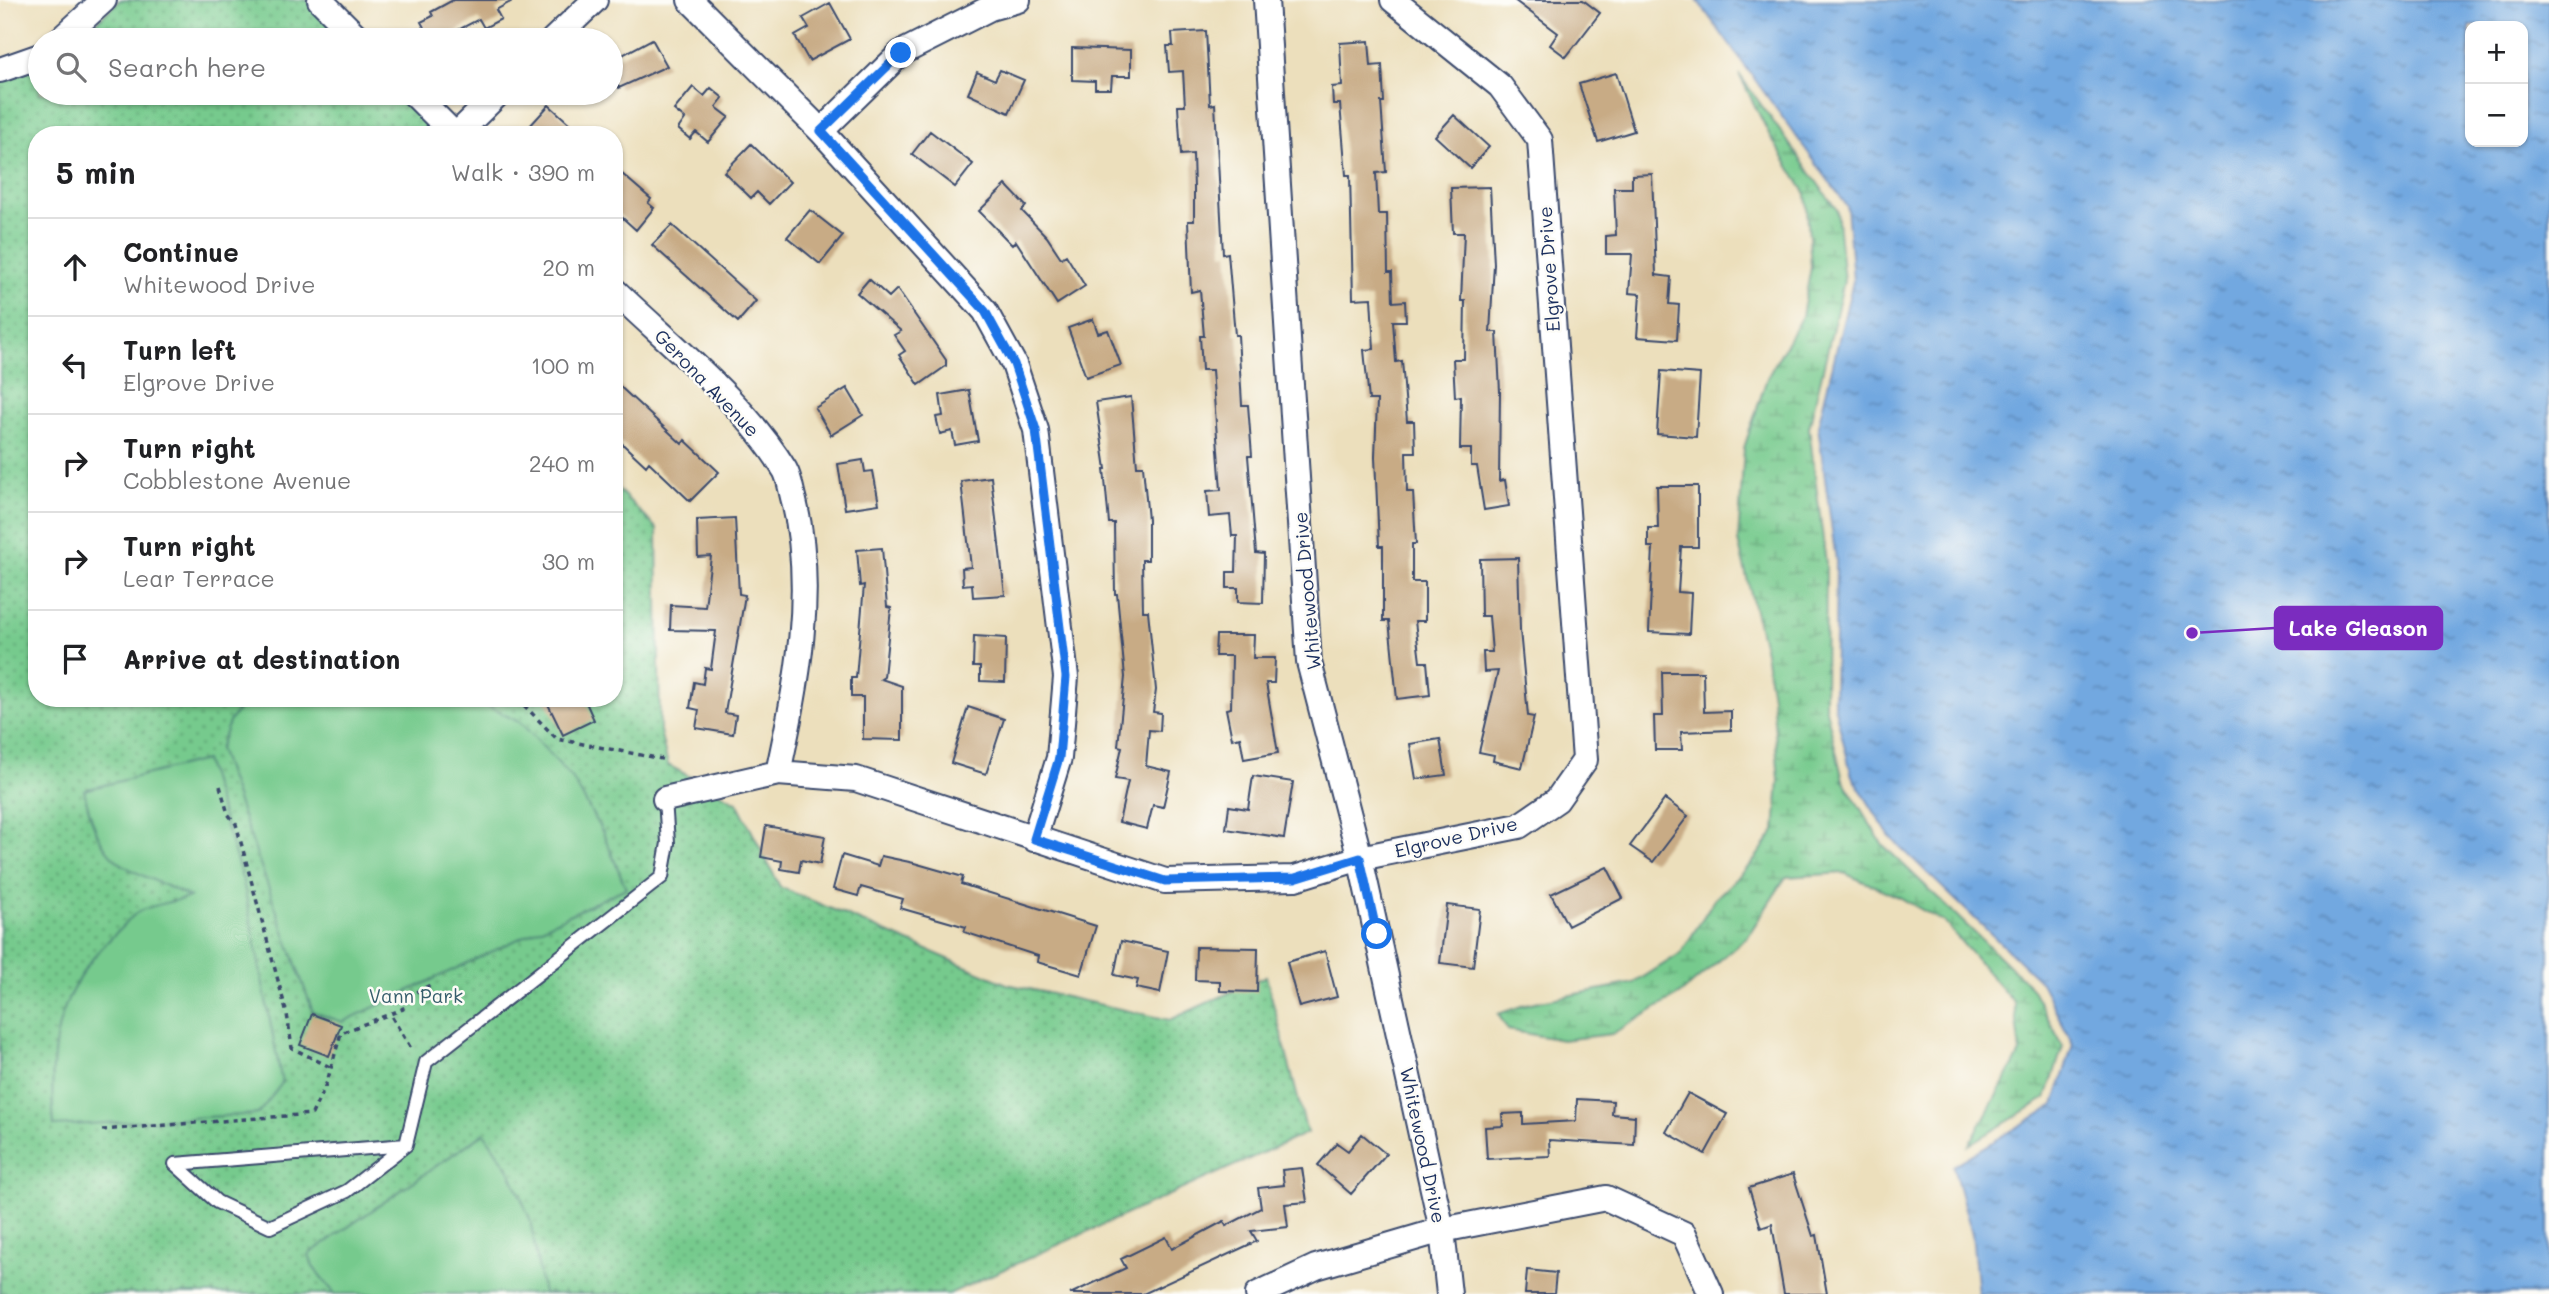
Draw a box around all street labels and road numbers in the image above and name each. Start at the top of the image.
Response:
street label: Elgrove Drive [1532,206,1565,333]
street label: Gerona Avenue [649,323,765,442]
street label: Whitewood Drive [1287,511,1326,671]
street label: Elgrove Drive [1392,810,1520,863]
street label: Whitewood Drive [1395,1065,1452,1225]

